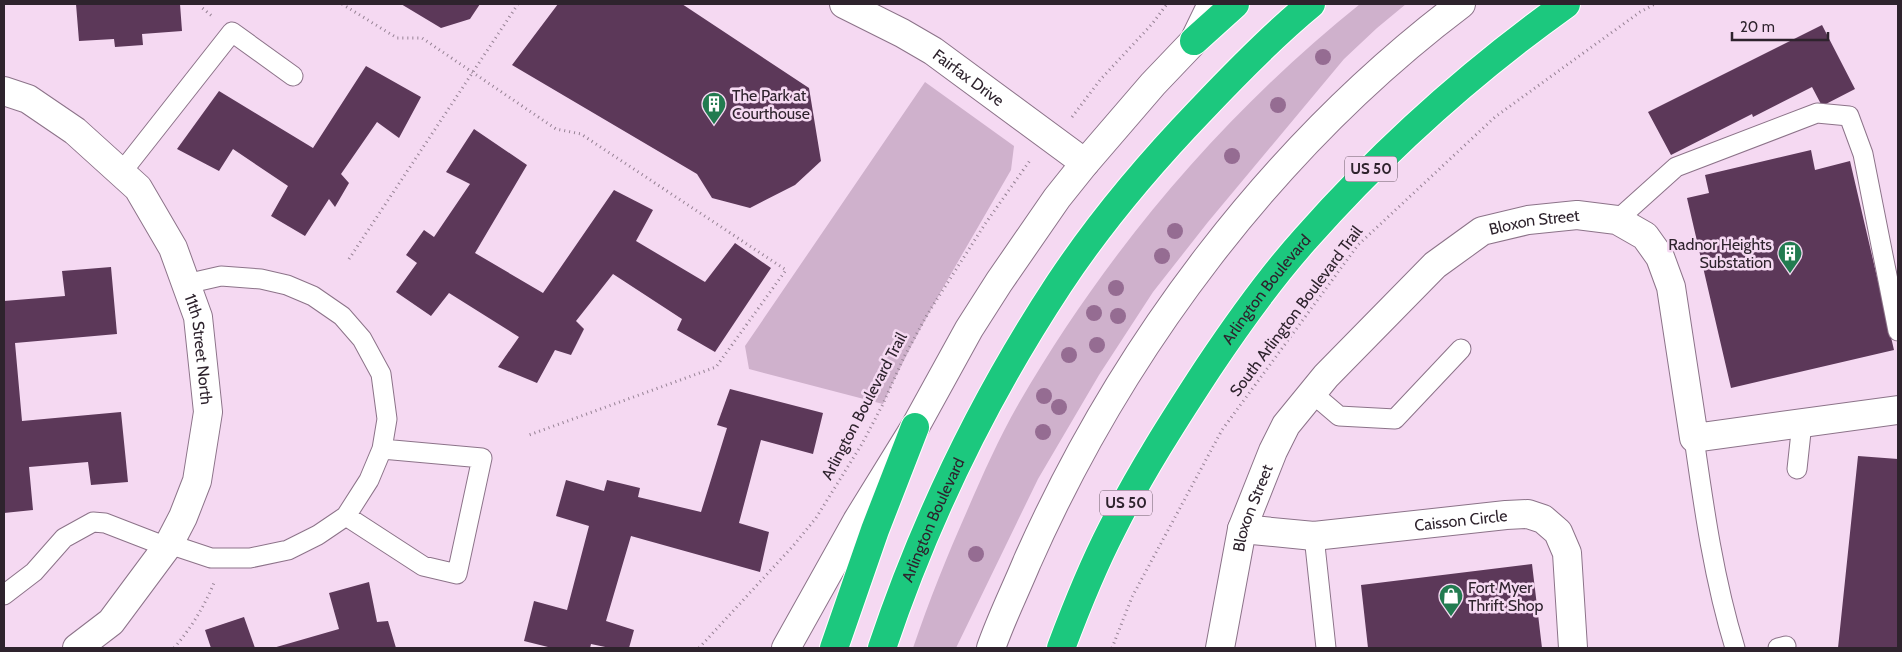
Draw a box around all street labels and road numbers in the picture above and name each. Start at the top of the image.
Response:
street label: Fairfax Drive [929,45,1008,110]
road number: US 50 [1345,156,1397,182]
street label: Bloxon Street [1487,205,1581,239]
street label: South Arlington Boulevard Trail [1226,222,1366,400]
street label: Arlington Boulevard [1218,230,1314,348]
street label: 11th Street North [181,291,217,406]
street label: Arlington Boulevard Trail [817,329,911,483]
street label: Arlington Boulevard [897,454,968,584]
street label: Bloxon Street [1229,461,1276,553]
road number: US 50 [1100,490,1152,516]
street label: Caisson Circle [1413,505,1508,534]

